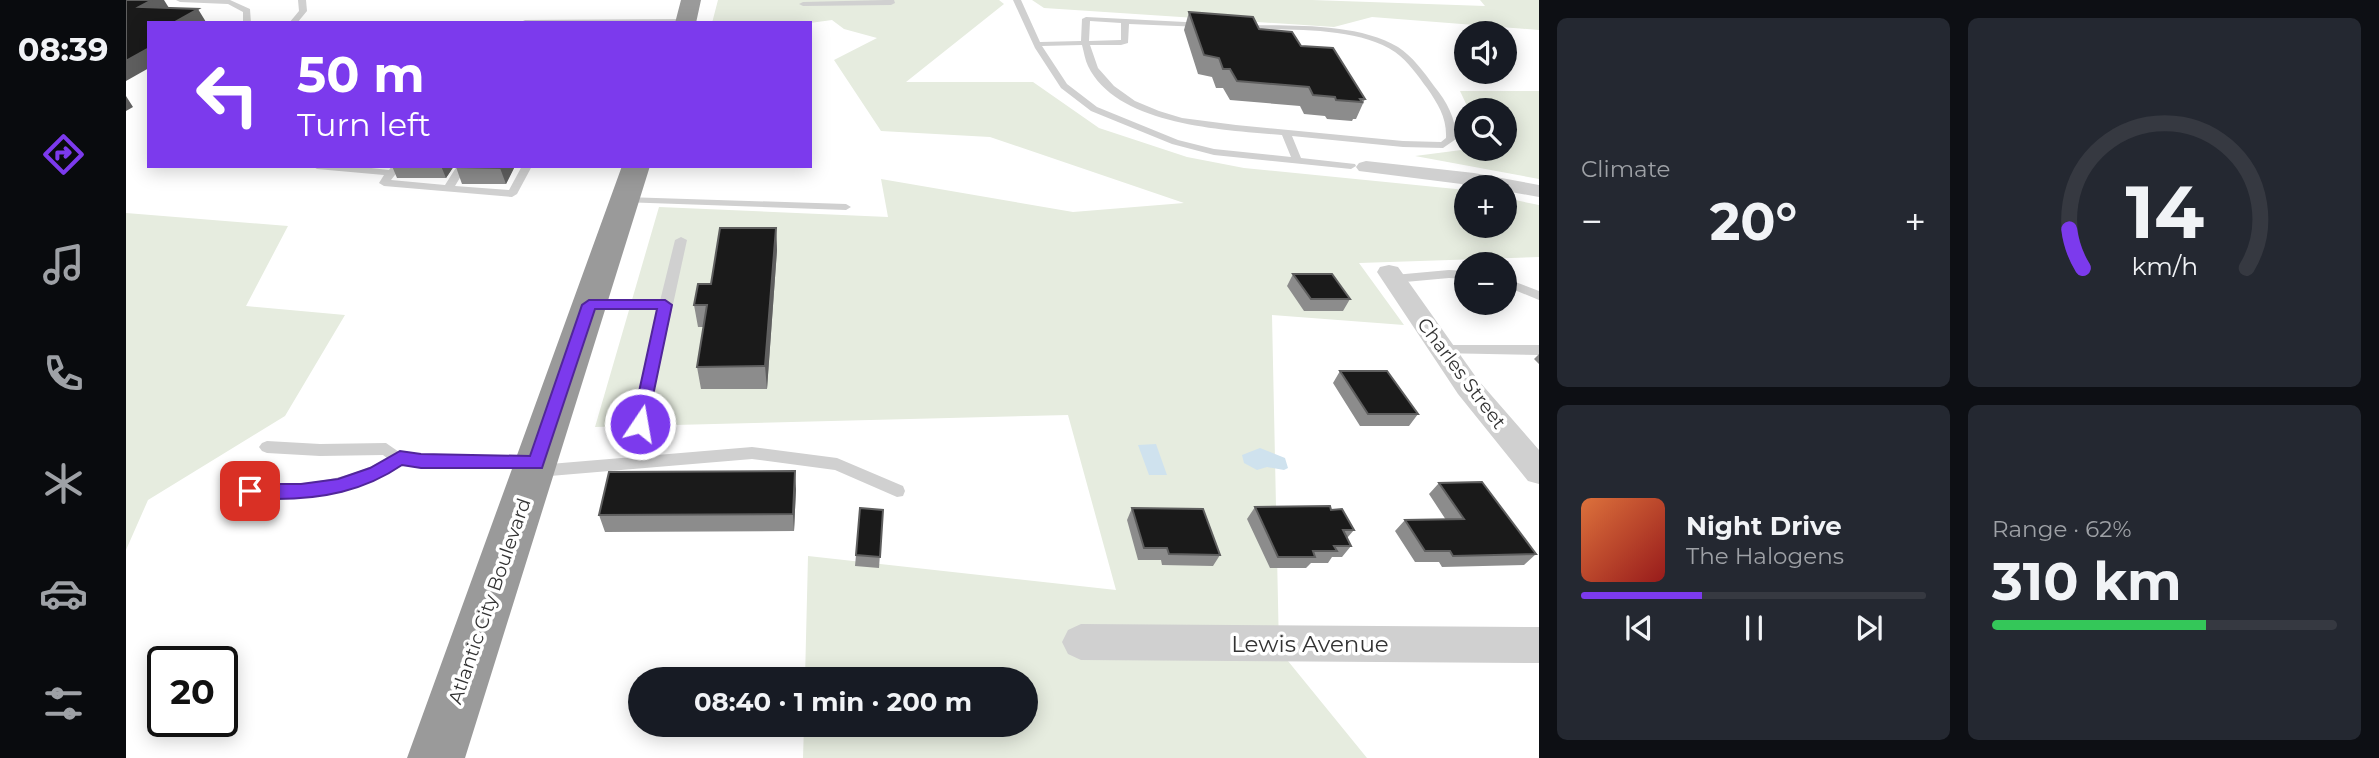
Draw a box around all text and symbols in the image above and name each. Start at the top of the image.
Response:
map controls [1454,21,1517,315]
button: sound [1454,21,1517,84]
text: 08:39 [18,30,108,69]
text: 50 m [297,45,425,104]
icon: left [182,49,273,140]
button: search [1454,98,1517,161]
text: Turn left [297,105,431,144]
icon: directions [39,130,88,179]
text: Climate [1581,155,1670,183]
text: 14 [2125,169,2204,257]
button: + [1454,175,1517,238]
text: 20° [1710,190,1797,253]
text: − [1581,198,1603,245]
text: + [1904,198,1926,245]
icon: music [39,240,88,289]
text: km/h [2131,251,2198,281]
button: − [1454,252,1517,315]
street label: Charles Street [1412,313,1511,434]
icon: phone [39,349,88,398]
position arrow [603,387,677,461]
icon: climate [39,459,88,508]
pin [220,461,280,521]
icon: arrive [231,472,269,510]
street label: Atlantic City Boulevard [443,495,536,707]
text: Night Drive [1686,510,1842,542]
text: Range · 62% [1992,515,2132,543]
text: The Halogens [1686,542,1844,570]
text: 310 km [1992,550,2182,613]
icon: car [39,569,88,618]
icon: previous [1620,609,1658,647]
icon: pause [1735,609,1773,647]
icon: next [1850,609,1888,647]
street label: Lewis Avenue [1231,630,1389,658]
speed limit sign: 20 [147,646,238,737]
icon: filters [39,679,88,728]
text: 08:40 · 1 min · 200 m [694,686,972,718]

